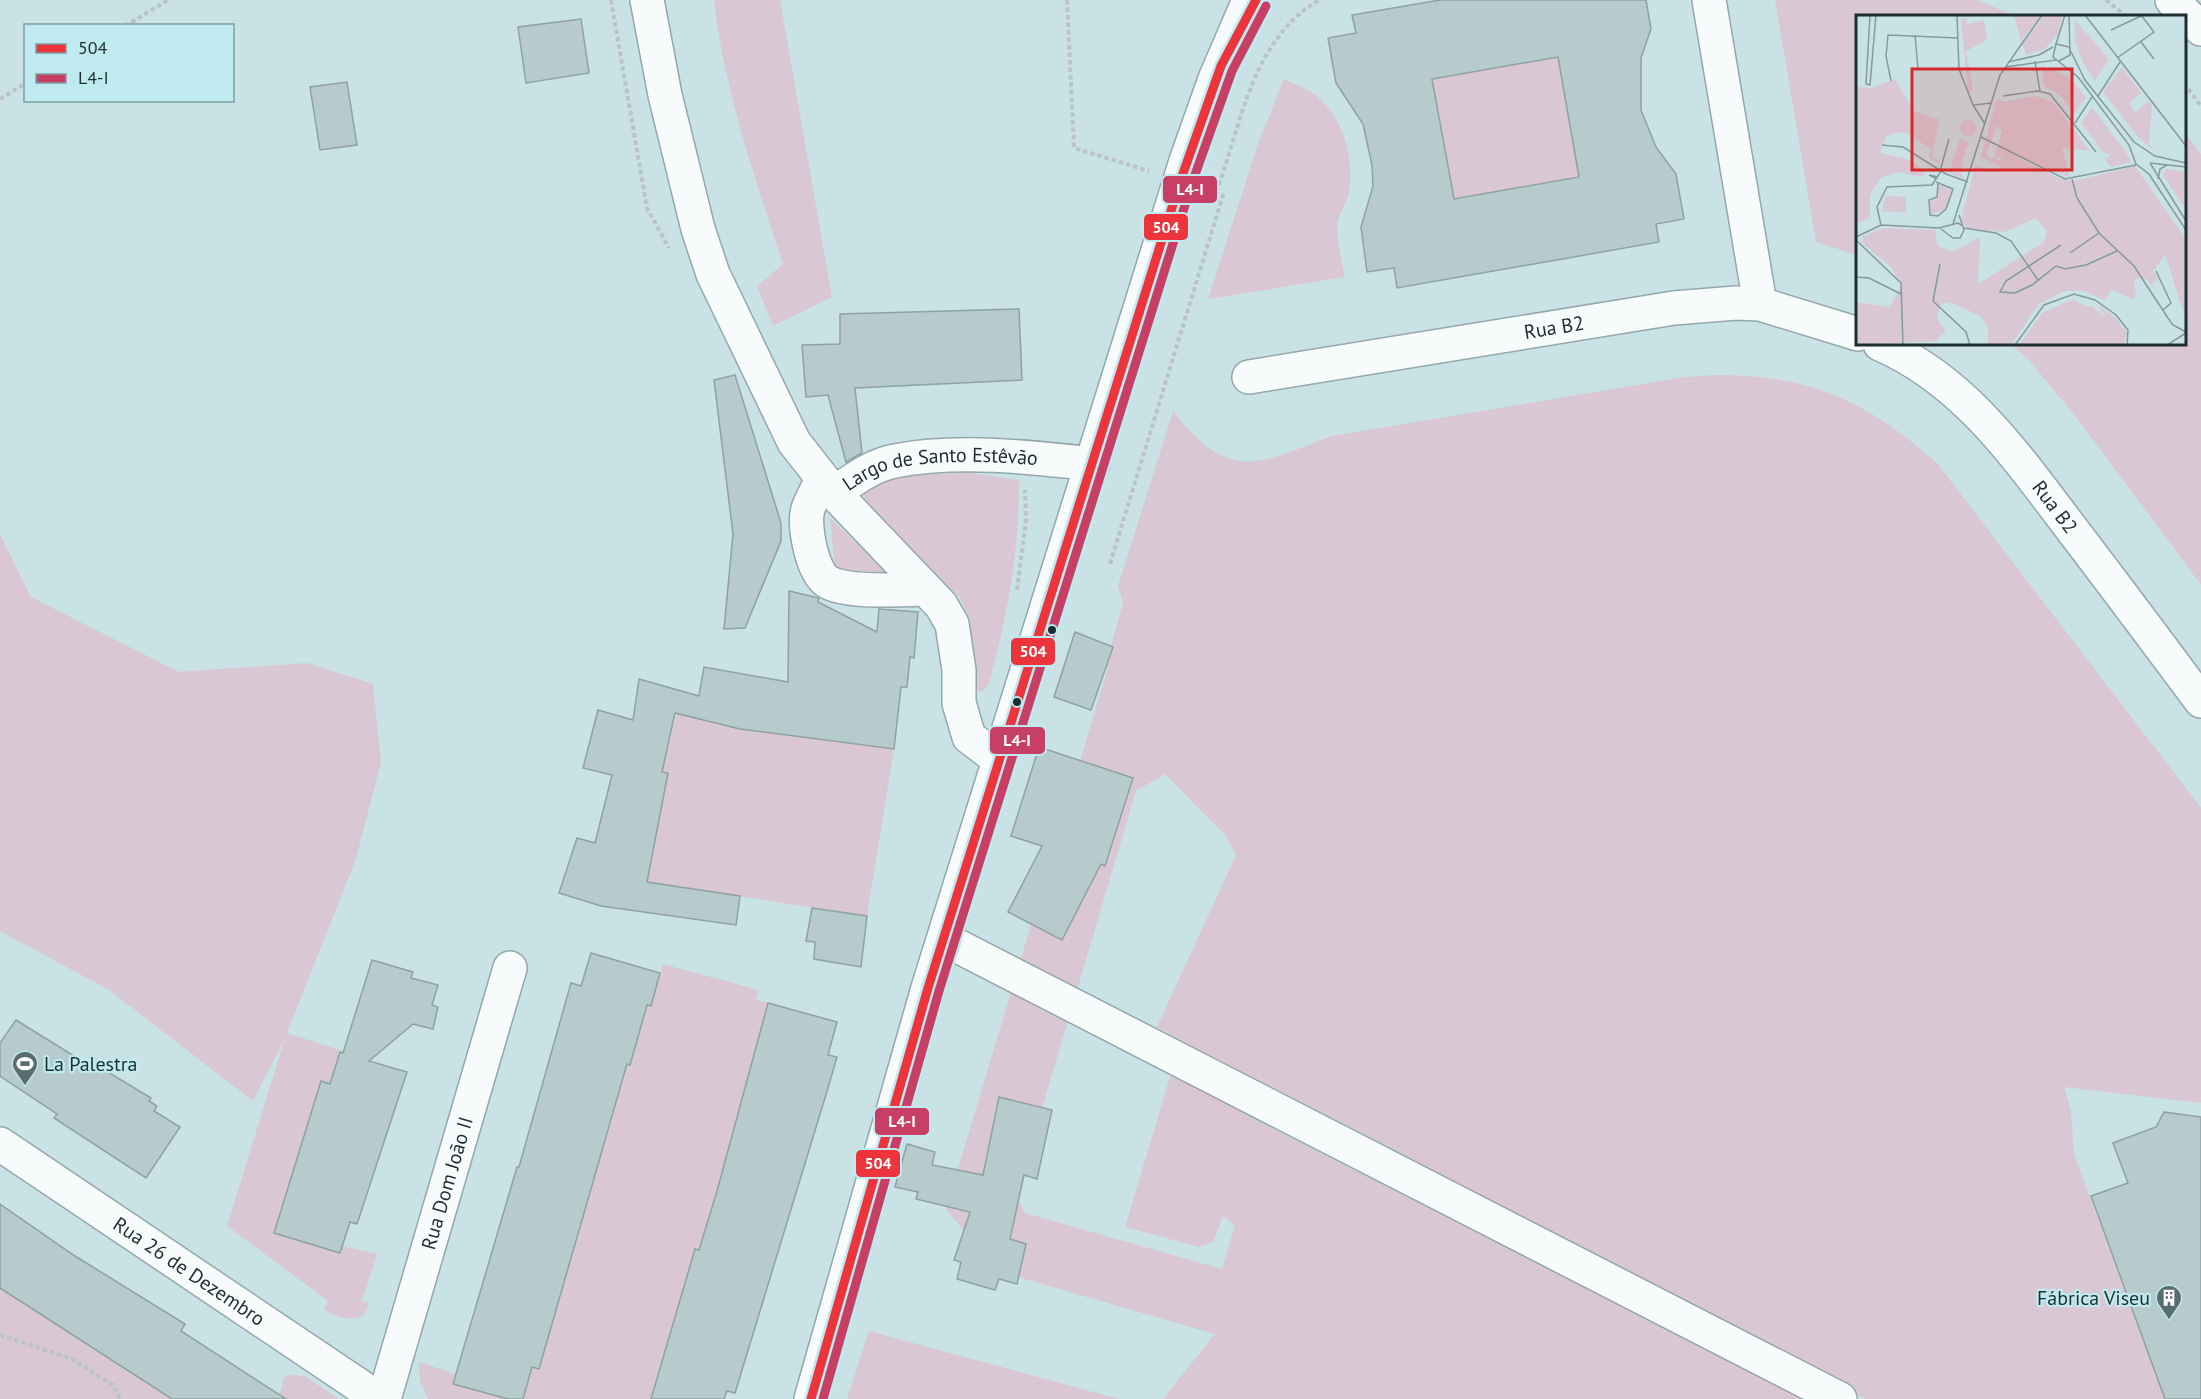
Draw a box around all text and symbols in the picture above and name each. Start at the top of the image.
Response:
inset map [1856,15,2186,345]
legend [24,24,234,102]
text: 504 [78,36,108,59]
text: L4-I [78,66,109,89]
line badge: L4-I [1162,175,1218,204]
text: L4-I [1176,179,1204,199]
line badge: 504 [1143,213,1189,241]
text: 504 [1152,217,1180,237]
street label: Rua B2 [1522,310,1586,345]
street label: Largo de Santo Estêvão [837,442,1039,496]
street label: Rua B2 [2026,475,2084,539]
unlabelled marker [1046,624,1058,636]
line badge: 504 [1010,637,1056,666]
text: 504 [1019,641,1047,661]
unlabelled marker [1011,696,1023,708]
line badge: L4-I [989,726,1046,755]
text: L4-I [1003,730,1031,750]
sports icon: La Palestra [10,1049,40,1087]
place label: La Palestra [44,1051,138,1077]
line badge: L4-I [874,1107,930,1136]
text: L4-I [888,1111,916,1131]
street label: Rua Dom João II [415,1113,479,1253]
line badge: 504 [855,1149,901,1178]
text: 504 [864,1153,892,1173]
street label: Rua 26 de Dezembro [108,1211,270,1332]
building icon: Fábrica Viseu [2154,1283,2184,1321]
place label: Fábrica Viseu [2037,1285,2150,1311]

